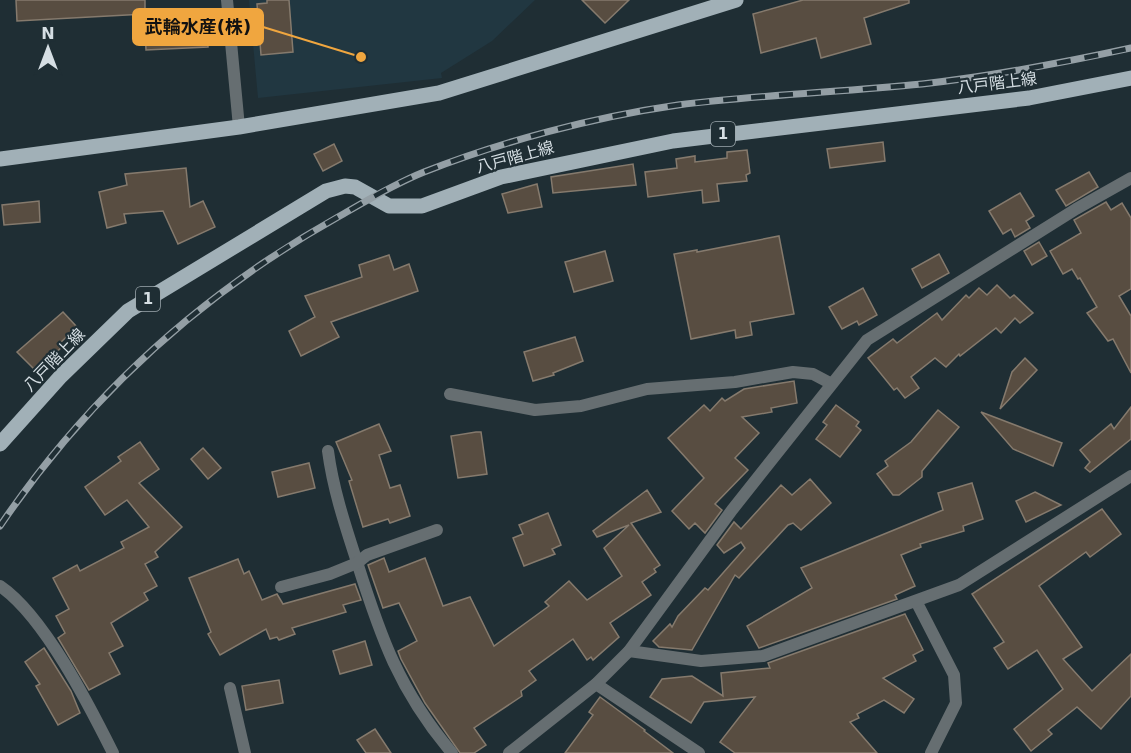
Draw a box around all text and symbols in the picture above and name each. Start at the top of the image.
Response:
callout: 武輪水産(株) [133,9,263,45]
text: 武輪水産(株) [145,16,251,37]
north arrow [18,18,78,78]
text: N [41,24,55,43]
street label: 八戸階上線 [956,69,1038,97]
road number: 1 [711,122,735,146]
street label: 八戸階上線 [474,137,556,177]
road number: 1 [136,287,160,311]
street label: 八戸階上線 [19,325,89,395]

